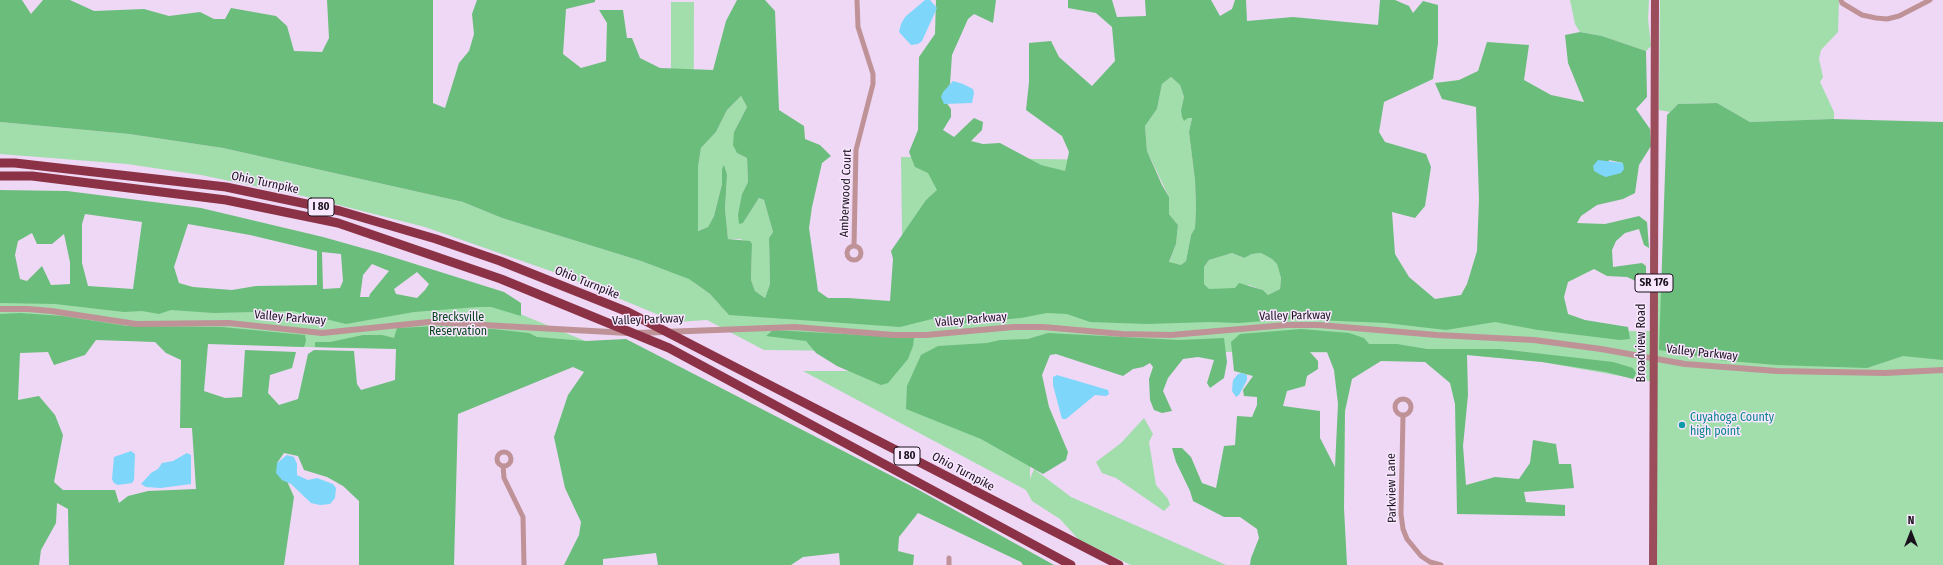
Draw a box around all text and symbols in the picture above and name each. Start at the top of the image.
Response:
street label: Amberwood Court [837,149,855,237]
street label: Ohio Turnpike [230,169,300,197]
road number: I 80 [308,198,334,216]
street label: Ohio Turnpike [552,263,622,303]
road number: SR 176 [1635,274,1673,292]
street label: Broadview Road [1635,304,1649,382]
street label: Valley Parkway [254,308,326,328]
street label: Valley Parkway [1259,308,1331,324]
street label: Valley Parkway [935,310,1007,330]
park label: Brecksville Reservation [429,311,487,339]
street label: Valley Parkway [612,312,684,328]
street label: Valley Parkway [1666,342,1738,364]
place label: Cuyahoga County high point [1690,411,1774,439]
marker: Cuyahoga County high point [1677,420,1687,430]
road number: I 80 [894,447,920,465]
street label: Ohio Turnpike [929,450,997,494]
street label: Parkview Lane [1384,453,1400,523]
north arrow [1891,513,1931,553]
text: N [1908,514,1914,527]

